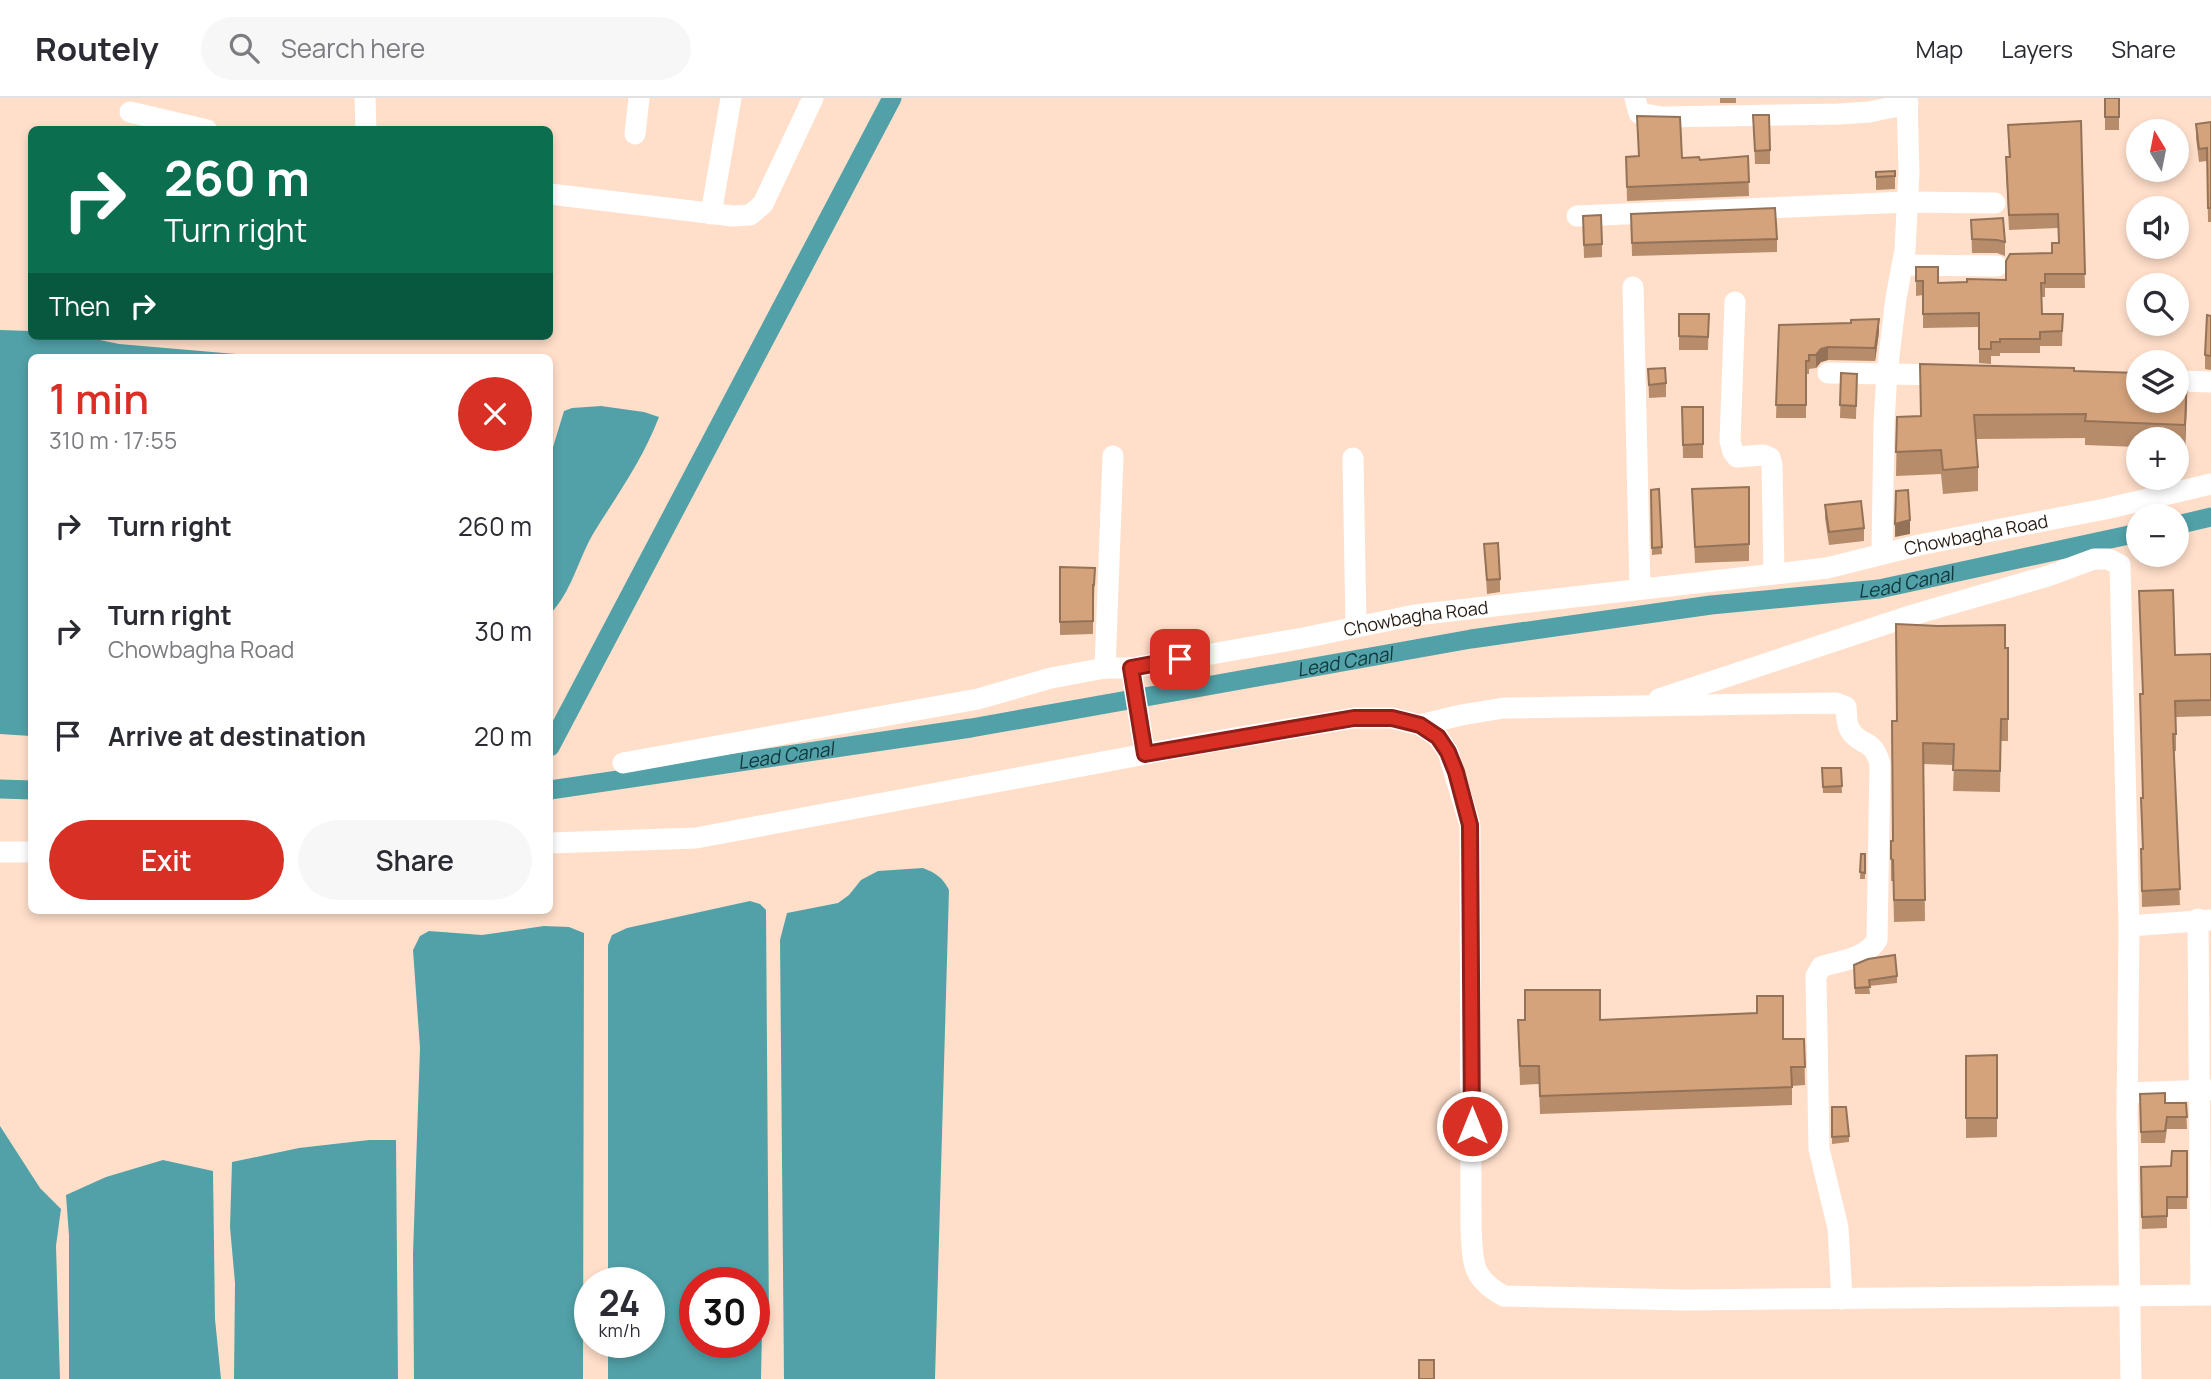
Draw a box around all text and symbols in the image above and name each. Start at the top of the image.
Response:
search box [201,17,691,80]
text: Routely [35,26,159,71]
icon: search [225,29,263,67]
text: Search here [281,30,425,66]
text: Map [1916,32,1963,65]
text: Layers [2001,32,2073,65]
text: Share [2111,32,2176,65]
north arrow [2126,119,2189,182]
map controls [2126,119,2189,567]
text: 260 m [164,144,310,211]
icon: right [49,154,140,245]
button: sound [2126,196,2189,259]
text: Turn right [164,208,307,252]
button: search [2126,273,2189,336]
icon: right [124,287,162,325]
text: Then [49,288,110,324]
button: layers [2126,350,2189,413]
text: 1 min [49,369,149,427]
button: close [458,377,532,451]
text: 310 m · 17:55 [49,424,177,456]
button: + [2126,427,2189,490]
button: − [2126,504,2189,567]
icon: right [49,507,87,545]
text: Turn right [108,508,232,544]
text: 260 m [458,508,532,544]
street label: Chowbagha Road [1901,508,2050,560]
water label: Lead Canal [1857,560,1958,604]
street label: Chowbagha Road [1342,595,1489,641]
text: Turn right [108,597,232,633]
icon: right [49,612,87,650]
text: 30 m [475,613,532,649]
pin [1150,629,1210,689]
text: Chowbagha Road [108,633,294,665]
icon: arrive [1161,640,1199,678]
water label: Lead Canal [1295,640,1397,683]
icon: arrive [49,717,87,755]
text: Arrive at destination [108,718,366,754]
text: 20 m [474,718,532,754]
water label: Lead Canal [736,735,838,775]
button: Exit [49,820,284,900]
button: Share [298,820,532,900]
position arrow [1435,1089,1509,1163]
speed limit sign: 30 [679,1267,770,1358]
text: 24 [599,1279,640,1327]
text: km/h [599,1318,640,1342]

